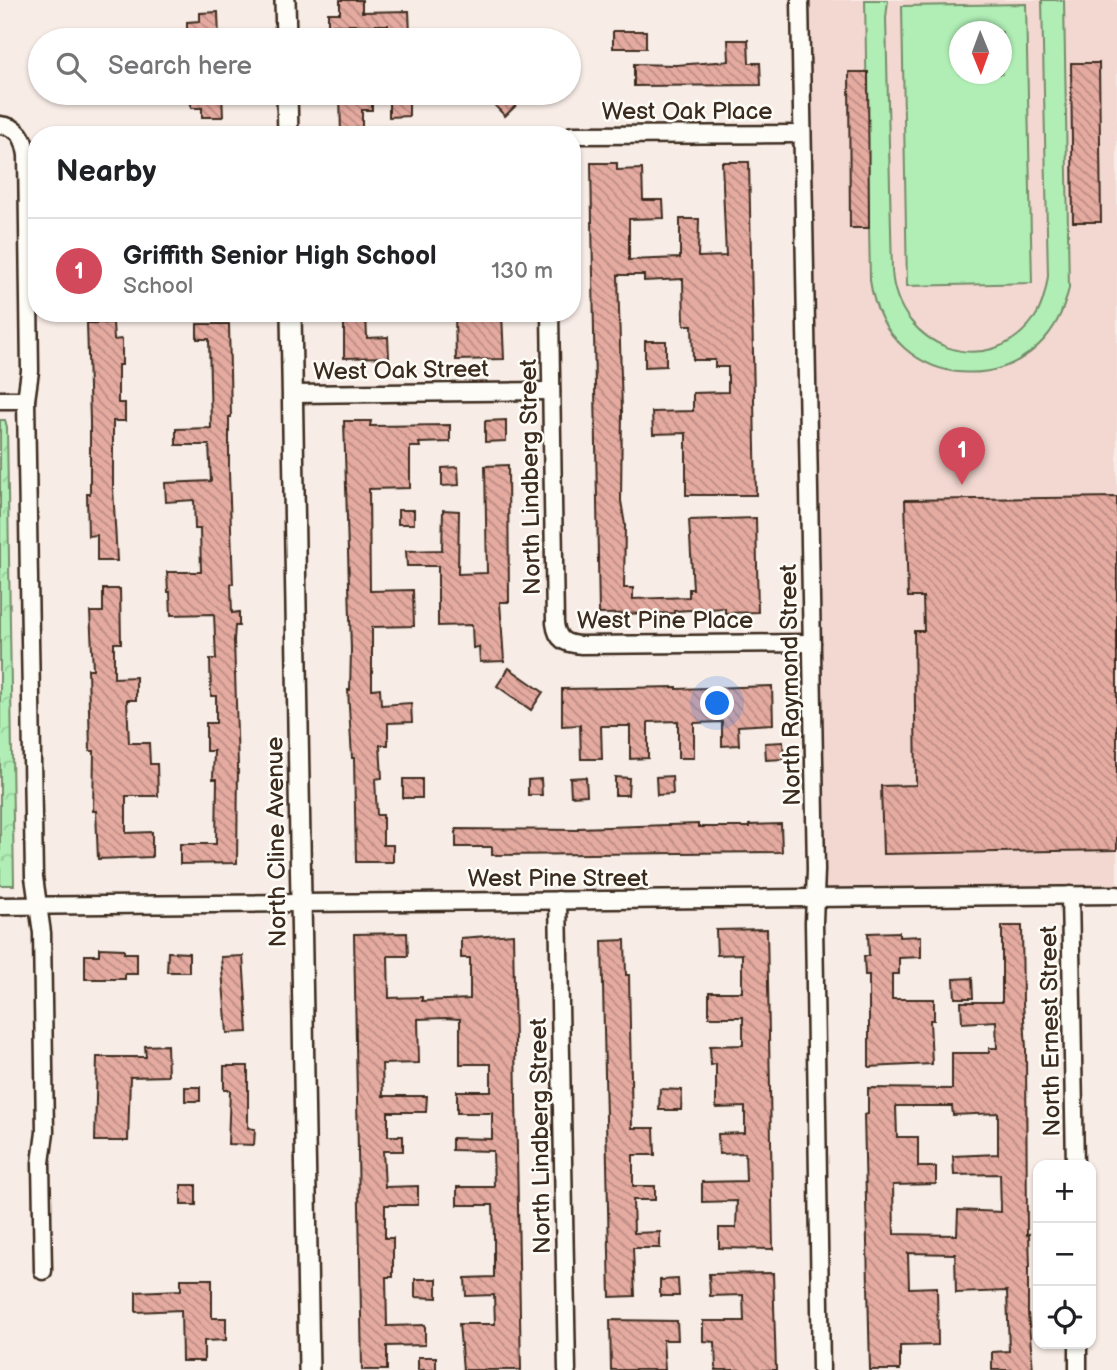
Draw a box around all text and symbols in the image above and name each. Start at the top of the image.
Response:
north arrow [949,21,1012,84]
search box [28,28,581,105]
icon: search [52,48,90,86]
text: Search here [108,51,252,82]
street label: West Oak Place [601,97,773,126]
text: Nearby [56,154,156,190]
text: Griffith Senior High School [123,241,437,272]
text: 1 [74,257,84,285]
text: 130 m [491,257,553,285]
text: School [123,272,193,300]
street label: West Oak Street [313,354,490,387]
street label: North Lindberg Street [514,358,547,595]
pin: 1 [939,427,985,485]
street label: North Raymond Street [774,563,807,806]
street label: West Pine Place [577,606,753,635]
your location [700,686,734,720]
street label: North Cline Avenue [260,736,293,948]
street label: West Pine Street [468,864,649,893]
street label: North Ernest Street [1034,925,1067,1137]
street label: North Lindberg Street [524,1017,557,1254]
map controls [1033,1160,1096,1349]
button: + [1033,1160,1096,1223]
button: − [1033,1223,1096,1286]
button: locate [1033,1286,1096,1349]

